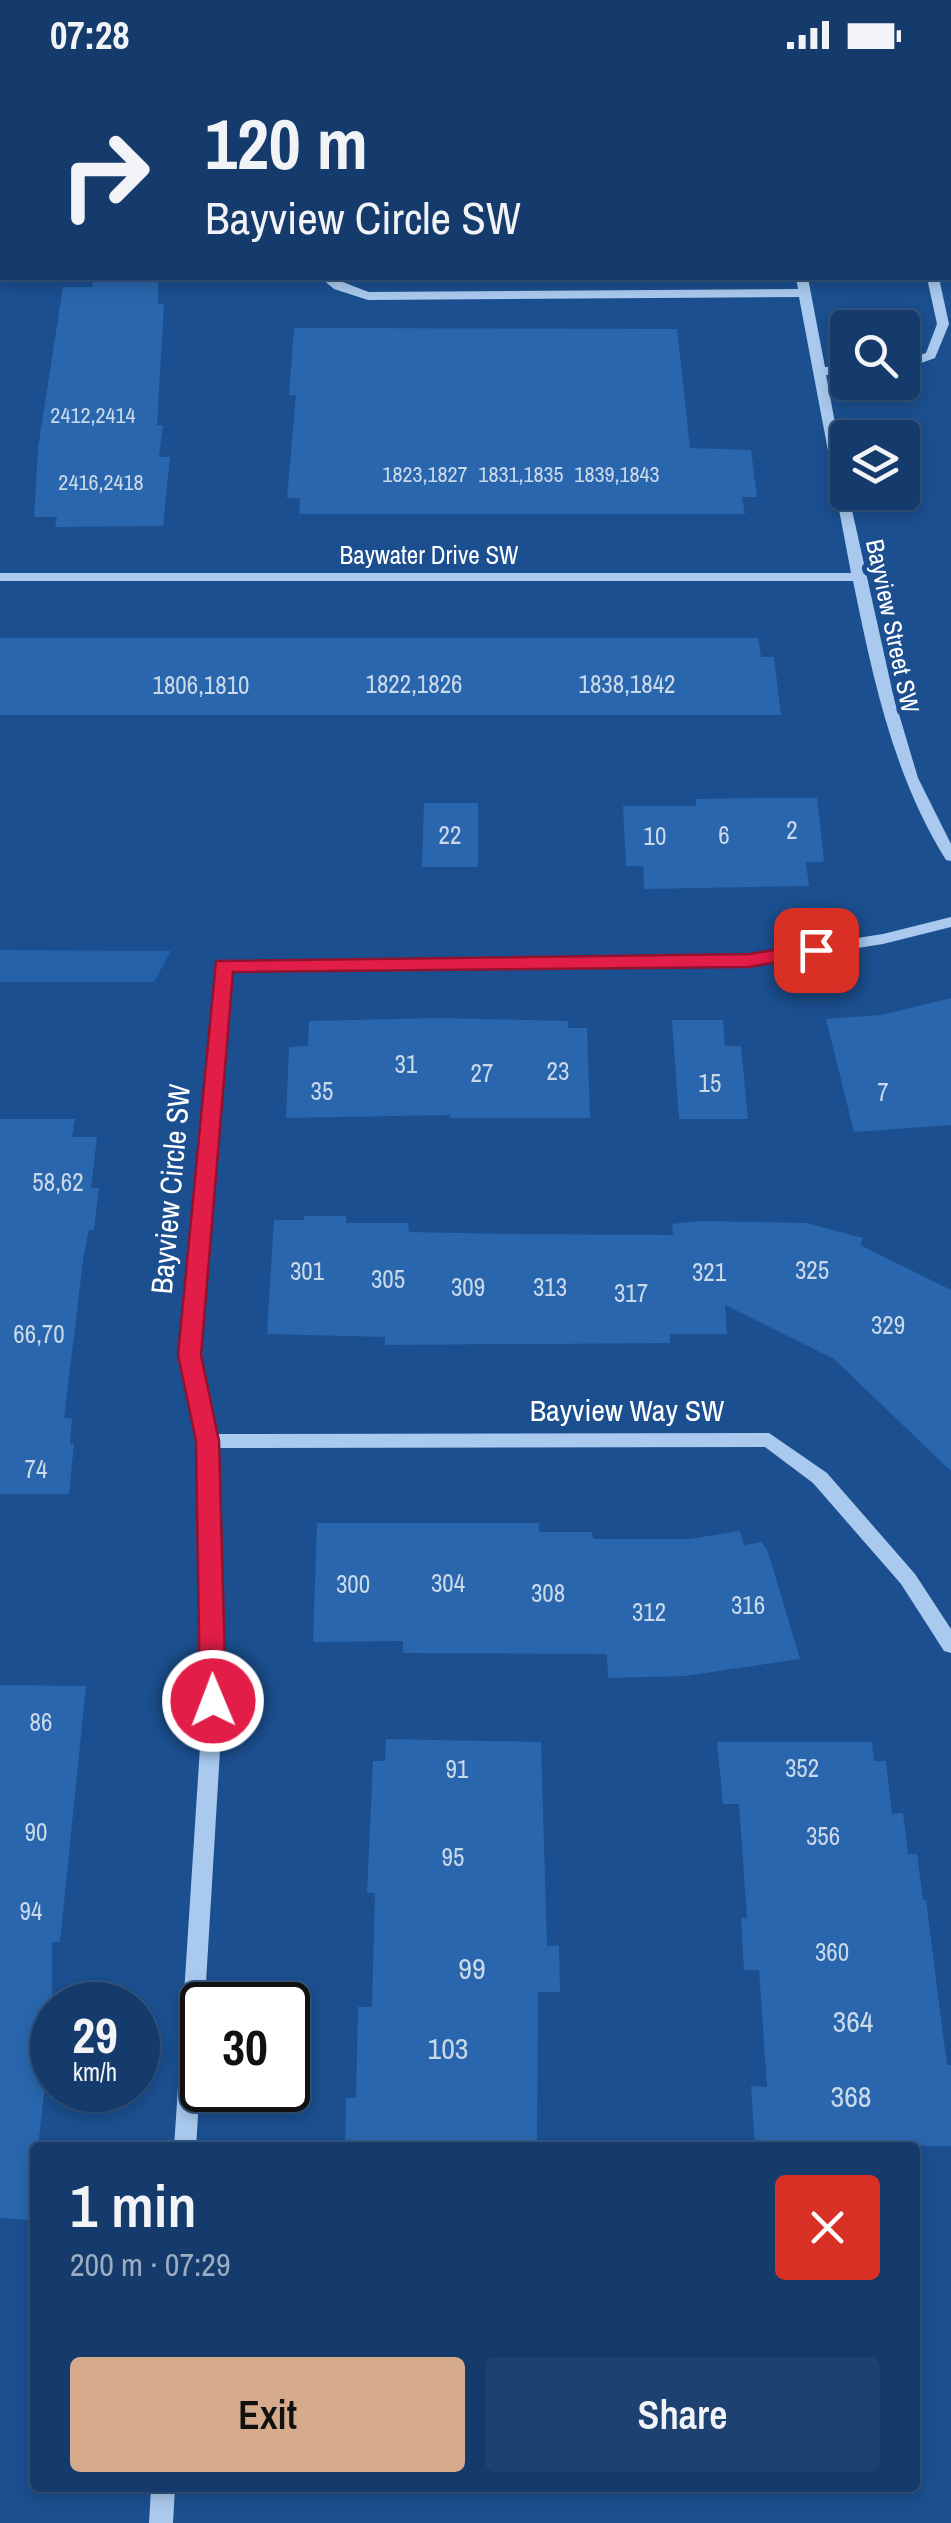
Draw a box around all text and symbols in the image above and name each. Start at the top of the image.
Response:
text: 07:28 [50,10,130,61]
text: 120 m [205,97,368,191]
icon: right [40,110,170,240]
text: Bayview Circle SW [205,187,521,248]
map controls [830,310,920,510]
button: search [830,310,920,400]
house number: 2412,2414 [50,400,136,430]
button: layers [830,420,920,510]
house number: 1823,1827 [382,459,468,489]
house number: 1831,1835 [478,459,564,489]
house number: 1839,1843 [574,459,660,489]
house number: 2416,2418 [58,467,144,497]
street label: Bayview Street SW [858,536,928,717]
street label: Baywater Drive SW [340,538,519,572]
house number: 1822,1826 [366,667,462,701]
house number: 1838,1842 [579,667,675,701]
house number: 1806,1810 [153,668,249,702]
house number: 2 [786,813,798,847]
house number: 22 [439,818,461,852]
house number: 6 [718,818,730,852]
house number: 10 [644,819,666,853]
pin [774,908,859,993]
icon: arrive [789,923,844,978]
house number: 31 [395,1047,418,1081]
house number: 23 [547,1054,569,1088]
house number: 27 [471,1056,493,1090]
house number: 15 [699,1066,721,1100]
house number: 35 [311,1074,333,1108]
house number: 7 [877,1075,889,1109]
street label: Bayview Circle SW [141,1082,199,1296]
house number: 58,62 [32,1165,84,1199]
house number: 325 [795,1253,829,1287]
house number: 301 [290,1254,325,1288]
house number: 321 [692,1255,727,1289]
house number: 305 [371,1262,405,1296]
house number: 309 [451,1270,485,1304]
house number: 313 [533,1270,567,1304]
house number: 317 [614,1276,648,1310]
house number: 329 [871,1308,905,1342]
house number: 66,70 [13,1317,65,1351]
street label: Bayview Way SW [530,1390,724,1430]
house number: 74 [25,1452,47,1486]
house number: 304 [431,1566,465,1600]
house number: 300 [336,1567,370,1601]
house number: 308 [531,1576,565,1610]
house number: 316 [731,1588,765,1622]
house number: 312 [632,1595,666,1629]
position arrow [161,1649,265,1753]
house number: 86 [30,1705,52,1739]
house number: 352 [785,1751,819,1785]
house number: 91 [446,1752,469,1786]
house number: 90 [25,1815,47,1849]
house number: 356 [806,1819,840,1853]
house number: 95 [442,1840,464,1874]
house number: 94 [20,1894,42,1928]
house number: 360 [815,1935,849,1969]
house number: 99 [458,1948,486,1988]
speed limit sign: 30 [180,1982,310,2112]
text: 29 [72,2001,118,2069]
house number: 364 [832,2001,874,2041]
house number: 103 [427,2028,469,2068]
text: km/h [73,2055,117,2089]
house number: 368 [830,2076,872,2116]
text: 1 min [70,2165,197,2246]
button: close [775,2175,880,2280]
text: 200 m · 07:29 [70,2243,230,2286]
button: Exit [70,2357,465,2472]
button: Share [485,2357,880,2472]

